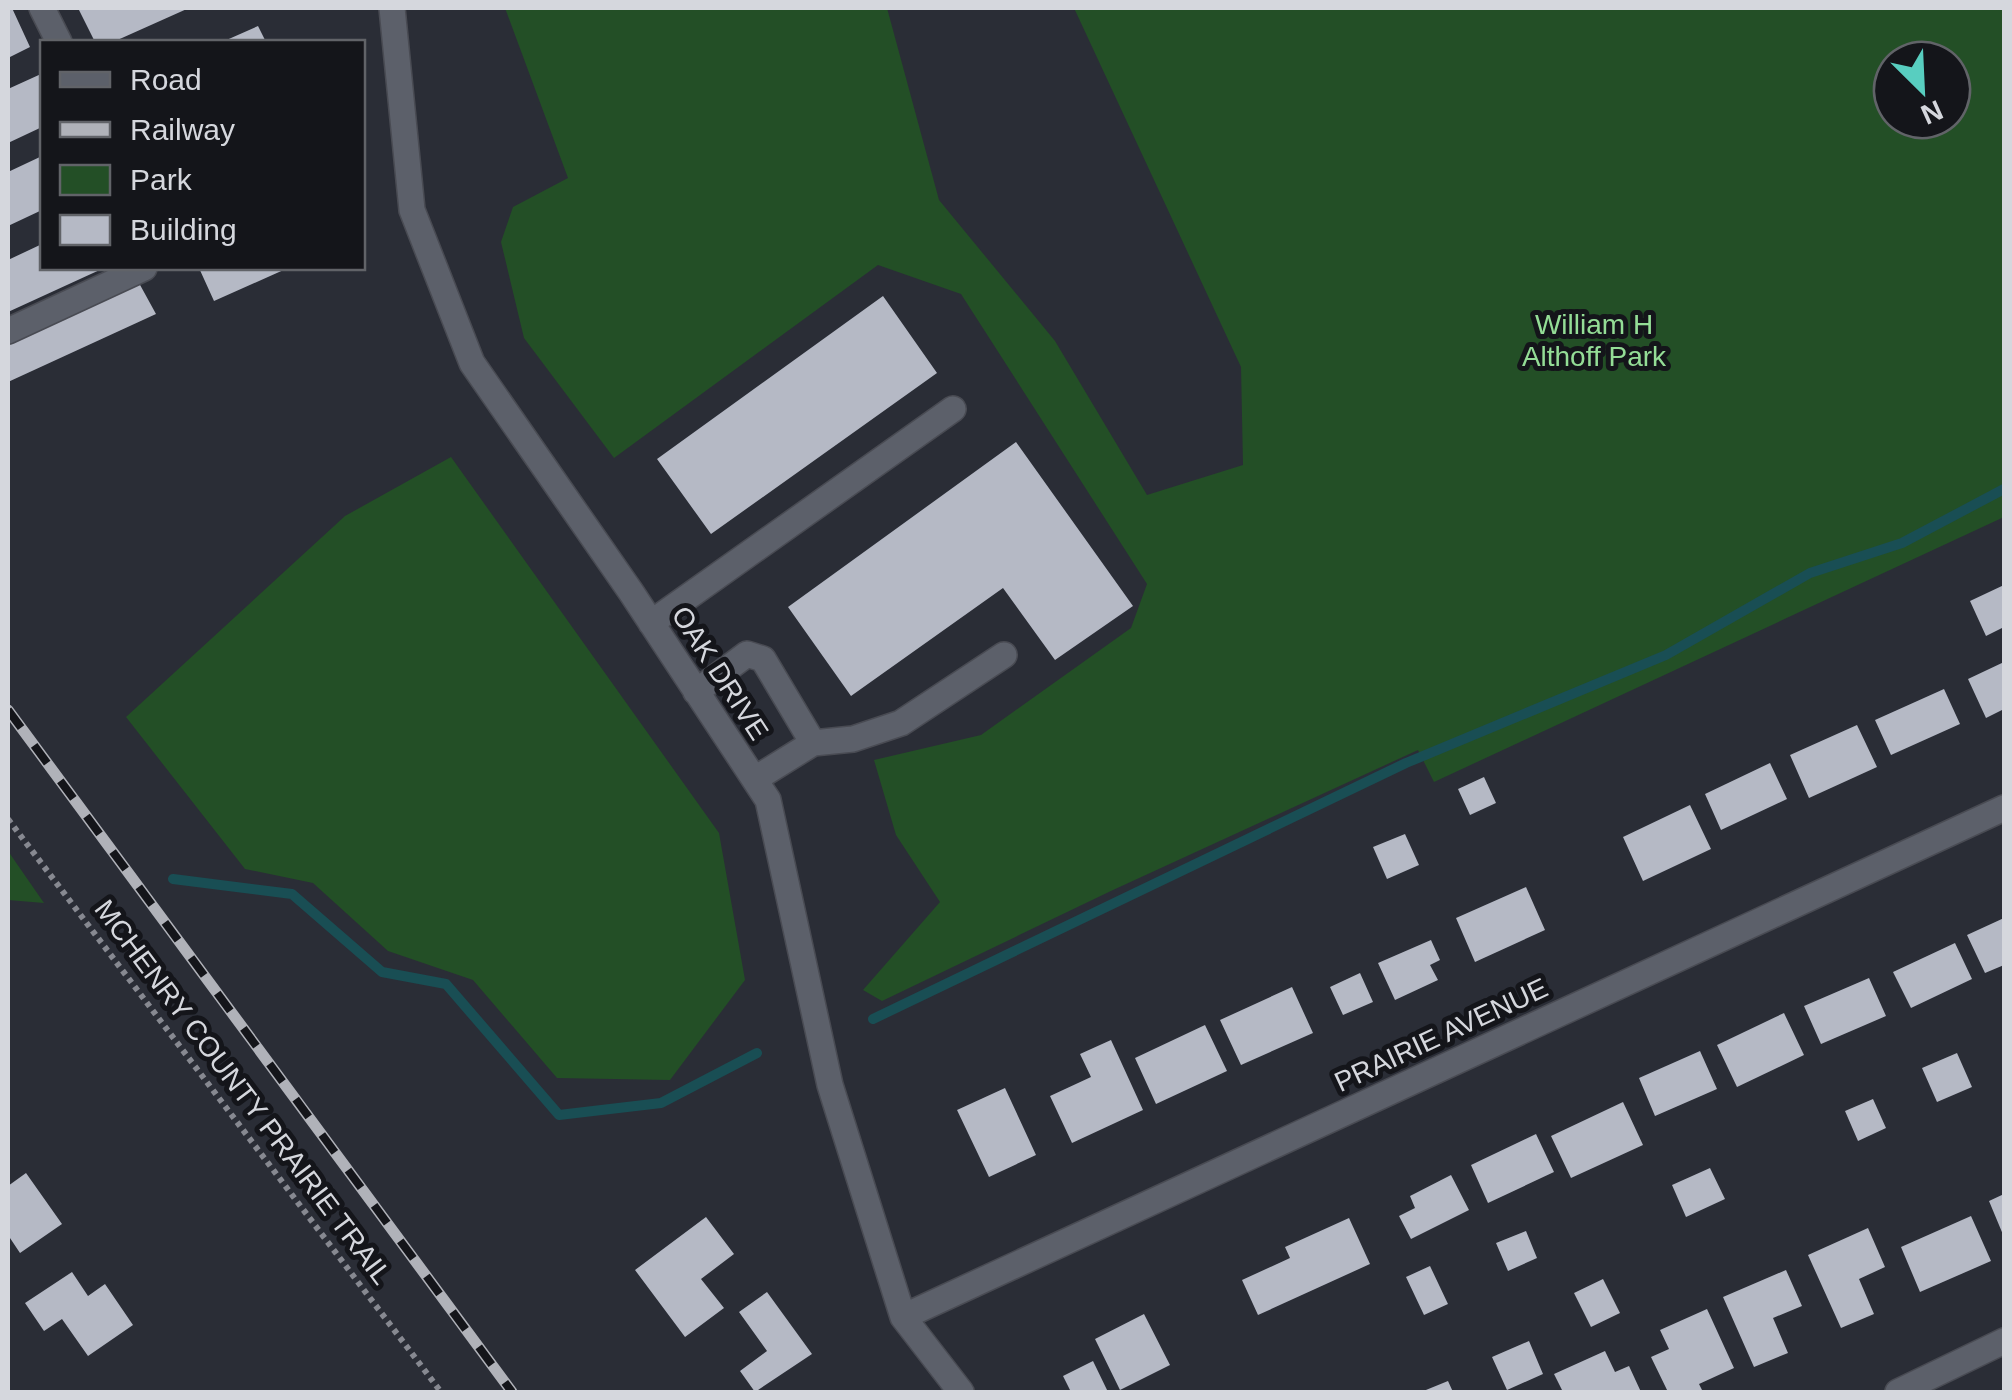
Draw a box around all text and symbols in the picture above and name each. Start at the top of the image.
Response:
legend [40,40,365,270]
north arrow [1872,40,1972,140]
text: Road [130,63,202,96]
text: N [1916,94,1948,131]
text: Railway [130,113,235,146]
text: Park [130,163,193,196]
text: Building [130,213,237,246]
park label: William H Althoff Park [1522,309,1667,372]
street label: OAK DRIVE [665,601,775,745]
street label: MCHENRY COUNTY PRAIRIE TRAIL [88,894,398,1290]
street label: PRAIRIE AVENUE [1330,972,1552,1098]

